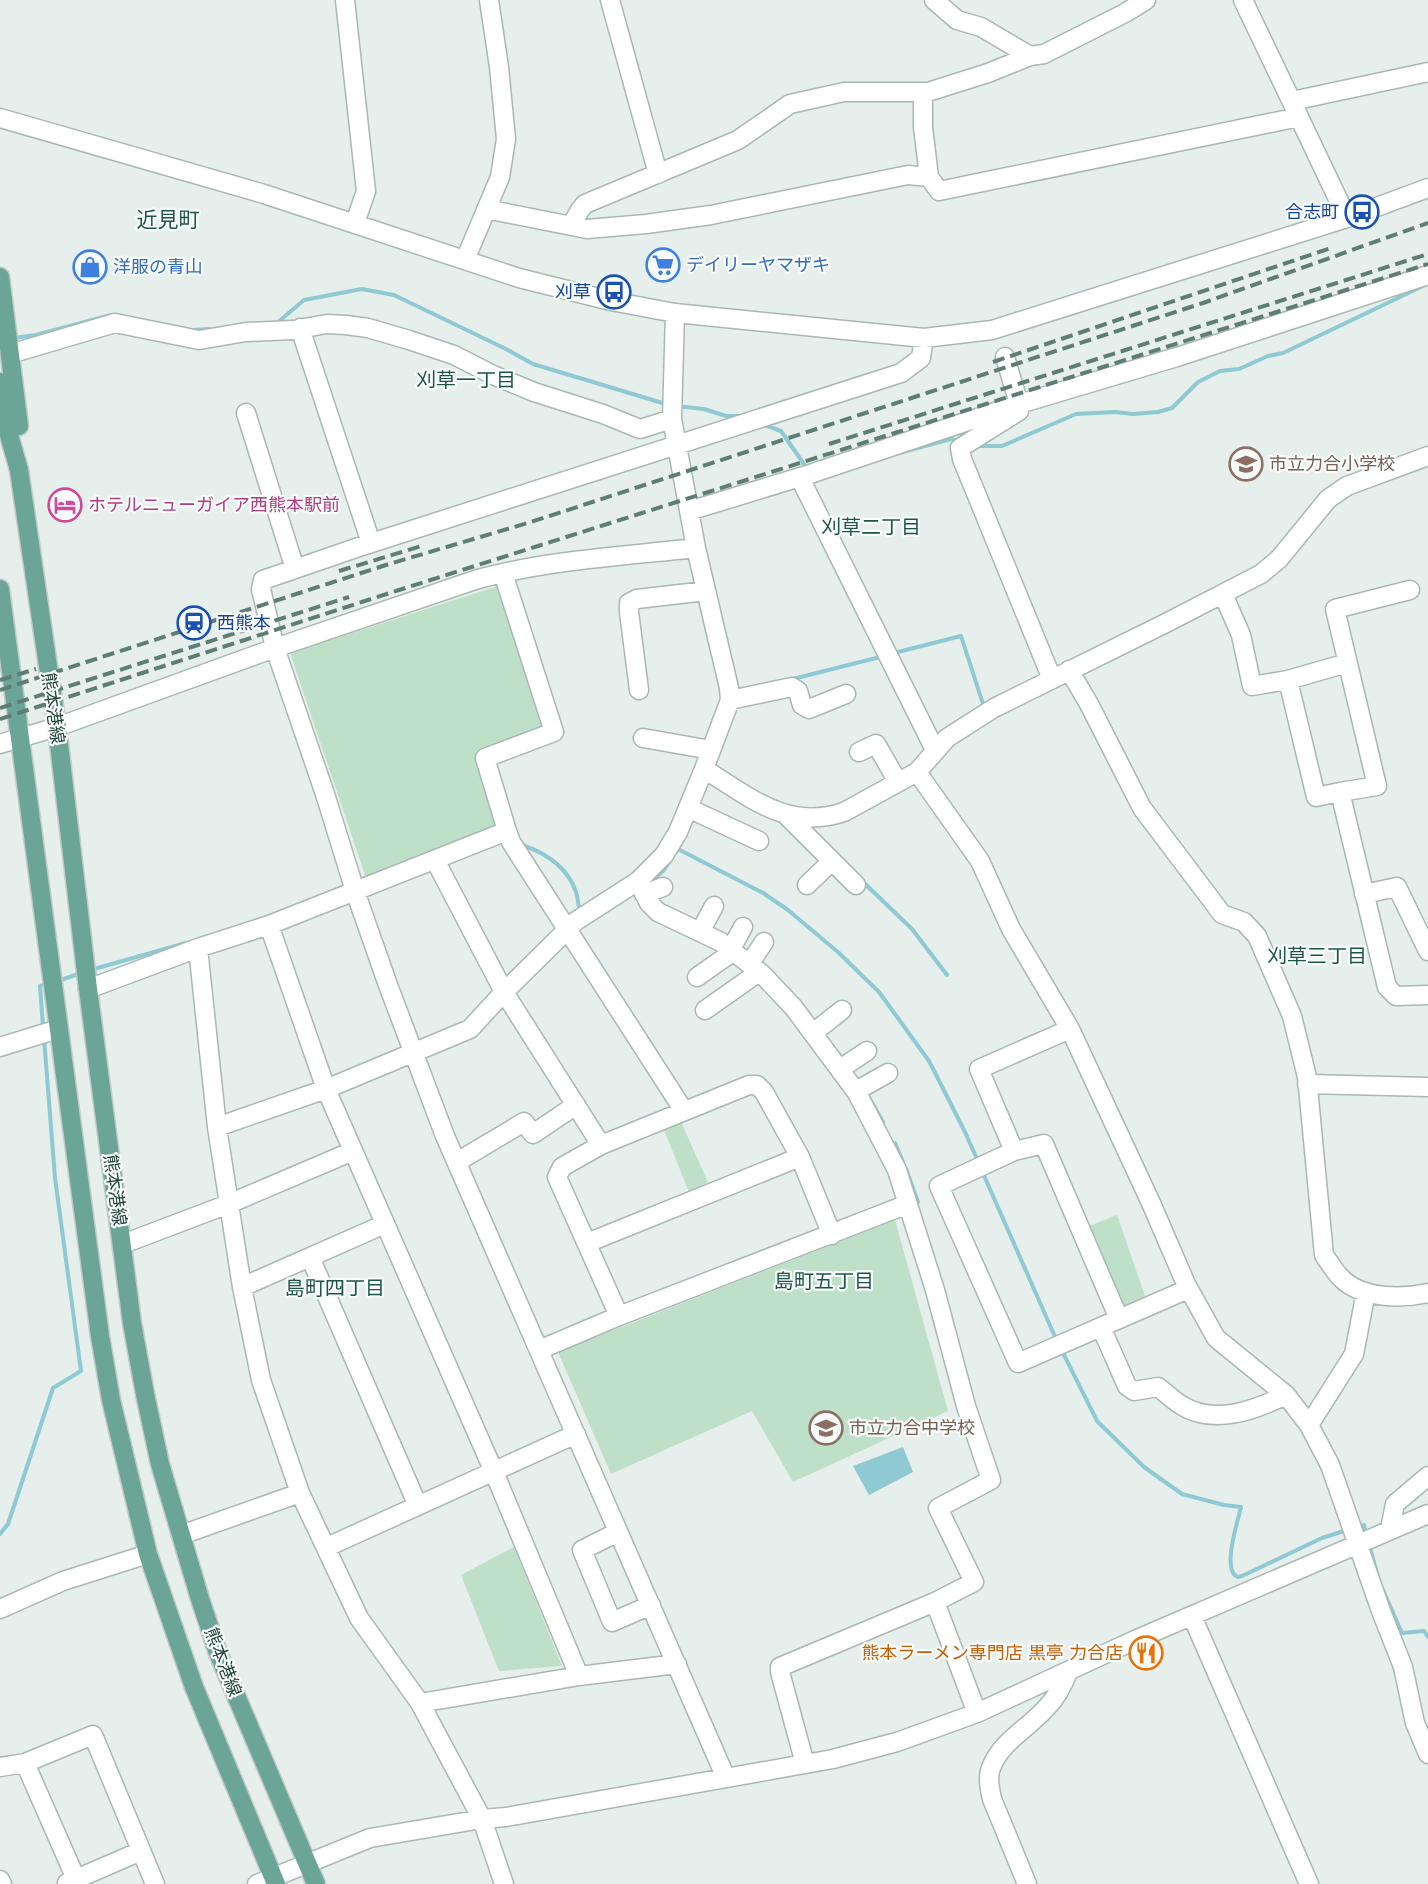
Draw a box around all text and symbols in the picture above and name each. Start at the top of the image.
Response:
bus stop icon: 合志町 [1344,194,1380,230]
place label: 合志町 [1285,201,1339,222]
district label: 近見町 [137,207,200,232]
supermarket icon: デイリーヤマザキ [645,247,681,283]
shop icon: 洋服の青山 [72,249,108,285]
place label: デイリーヤマザキ [686,254,830,275]
place label: 洋服の青山 [113,256,203,277]
bus stop icon: 刈草 [596,274,632,310]
place label: 刈草 [555,281,591,302]
district label: 刈草一丁目 [416,368,516,392]
school or university icon: 市立力合小学校 [1228,446,1264,482]
place label: 市立力合小学校 [1269,453,1395,474]
hotel icon: ホテルニューガイア西熊本駅前 [47,487,83,523]
place label: ホテルニューガイア西熊本駅前 [88,494,340,515]
district label: 刈草二丁目 [821,515,921,539]
station icon: 西熊本 [176,605,212,641]
place label: 西熊本 [217,612,271,633]
street label: 熊本港線 [38,671,69,745]
district label: 刈草三丁目 [1267,944,1367,968]
street label: 熊本港線 [100,1153,131,1227]
district label: 島町五丁目 [774,1269,874,1293]
district label: 島町四丁目 [285,1276,385,1300]
school or university icon: 市立力合中学校 [808,1410,844,1446]
place label: 市立力合中学校 [849,1417,975,1438]
street label: 熊本港線 [201,1624,246,1699]
restaurant icon: 熊本ラーメン専門店 黒亭 力合店 [1128,1635,1164,1671]
place label: 熊本ラーメン専門店 黒亭 力合店 [862,1642,1123,1663]

